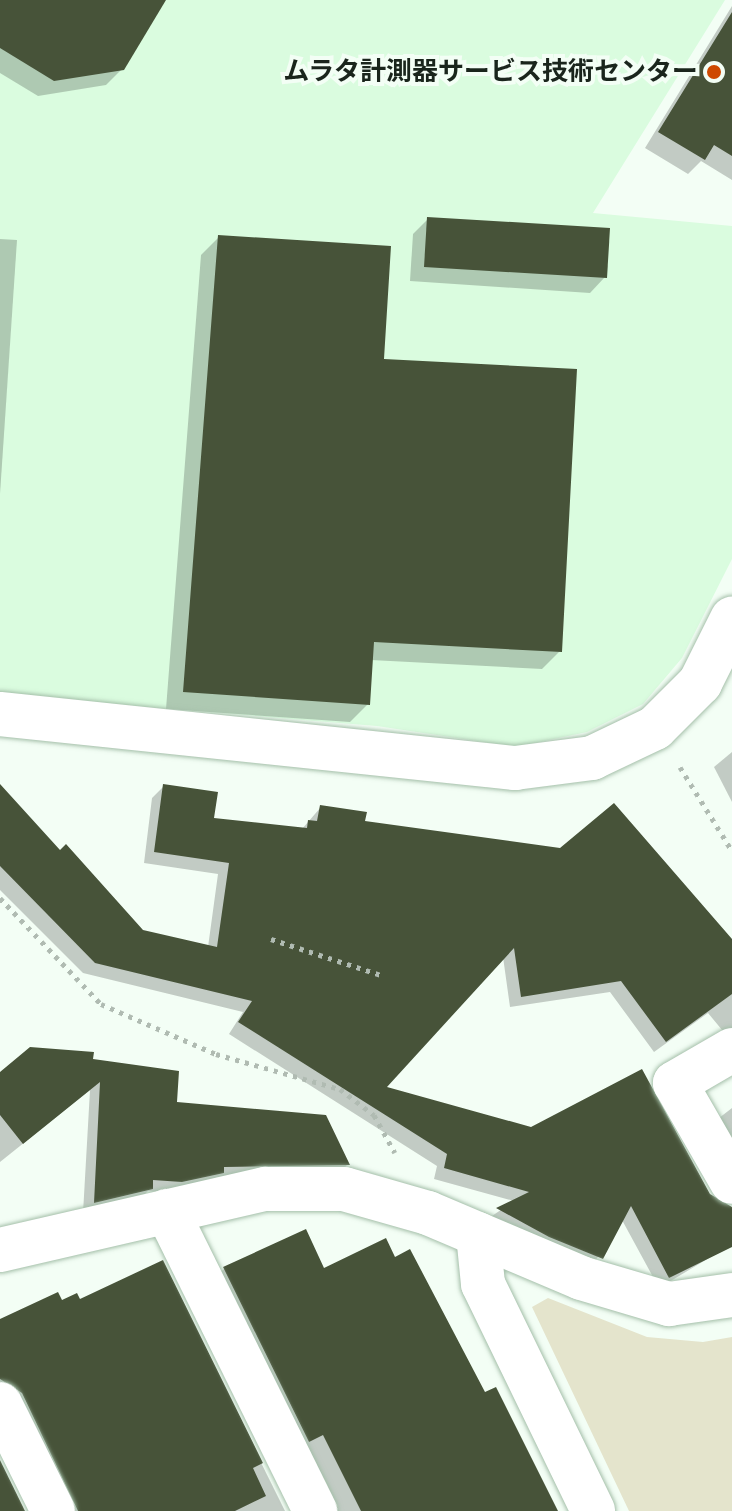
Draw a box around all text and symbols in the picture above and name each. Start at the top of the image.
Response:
place label: ムラタ計測器サービス技術センター [282,56,698,88]
marker: ムラタ計測器サービス技術センター [705,63,723,81]

